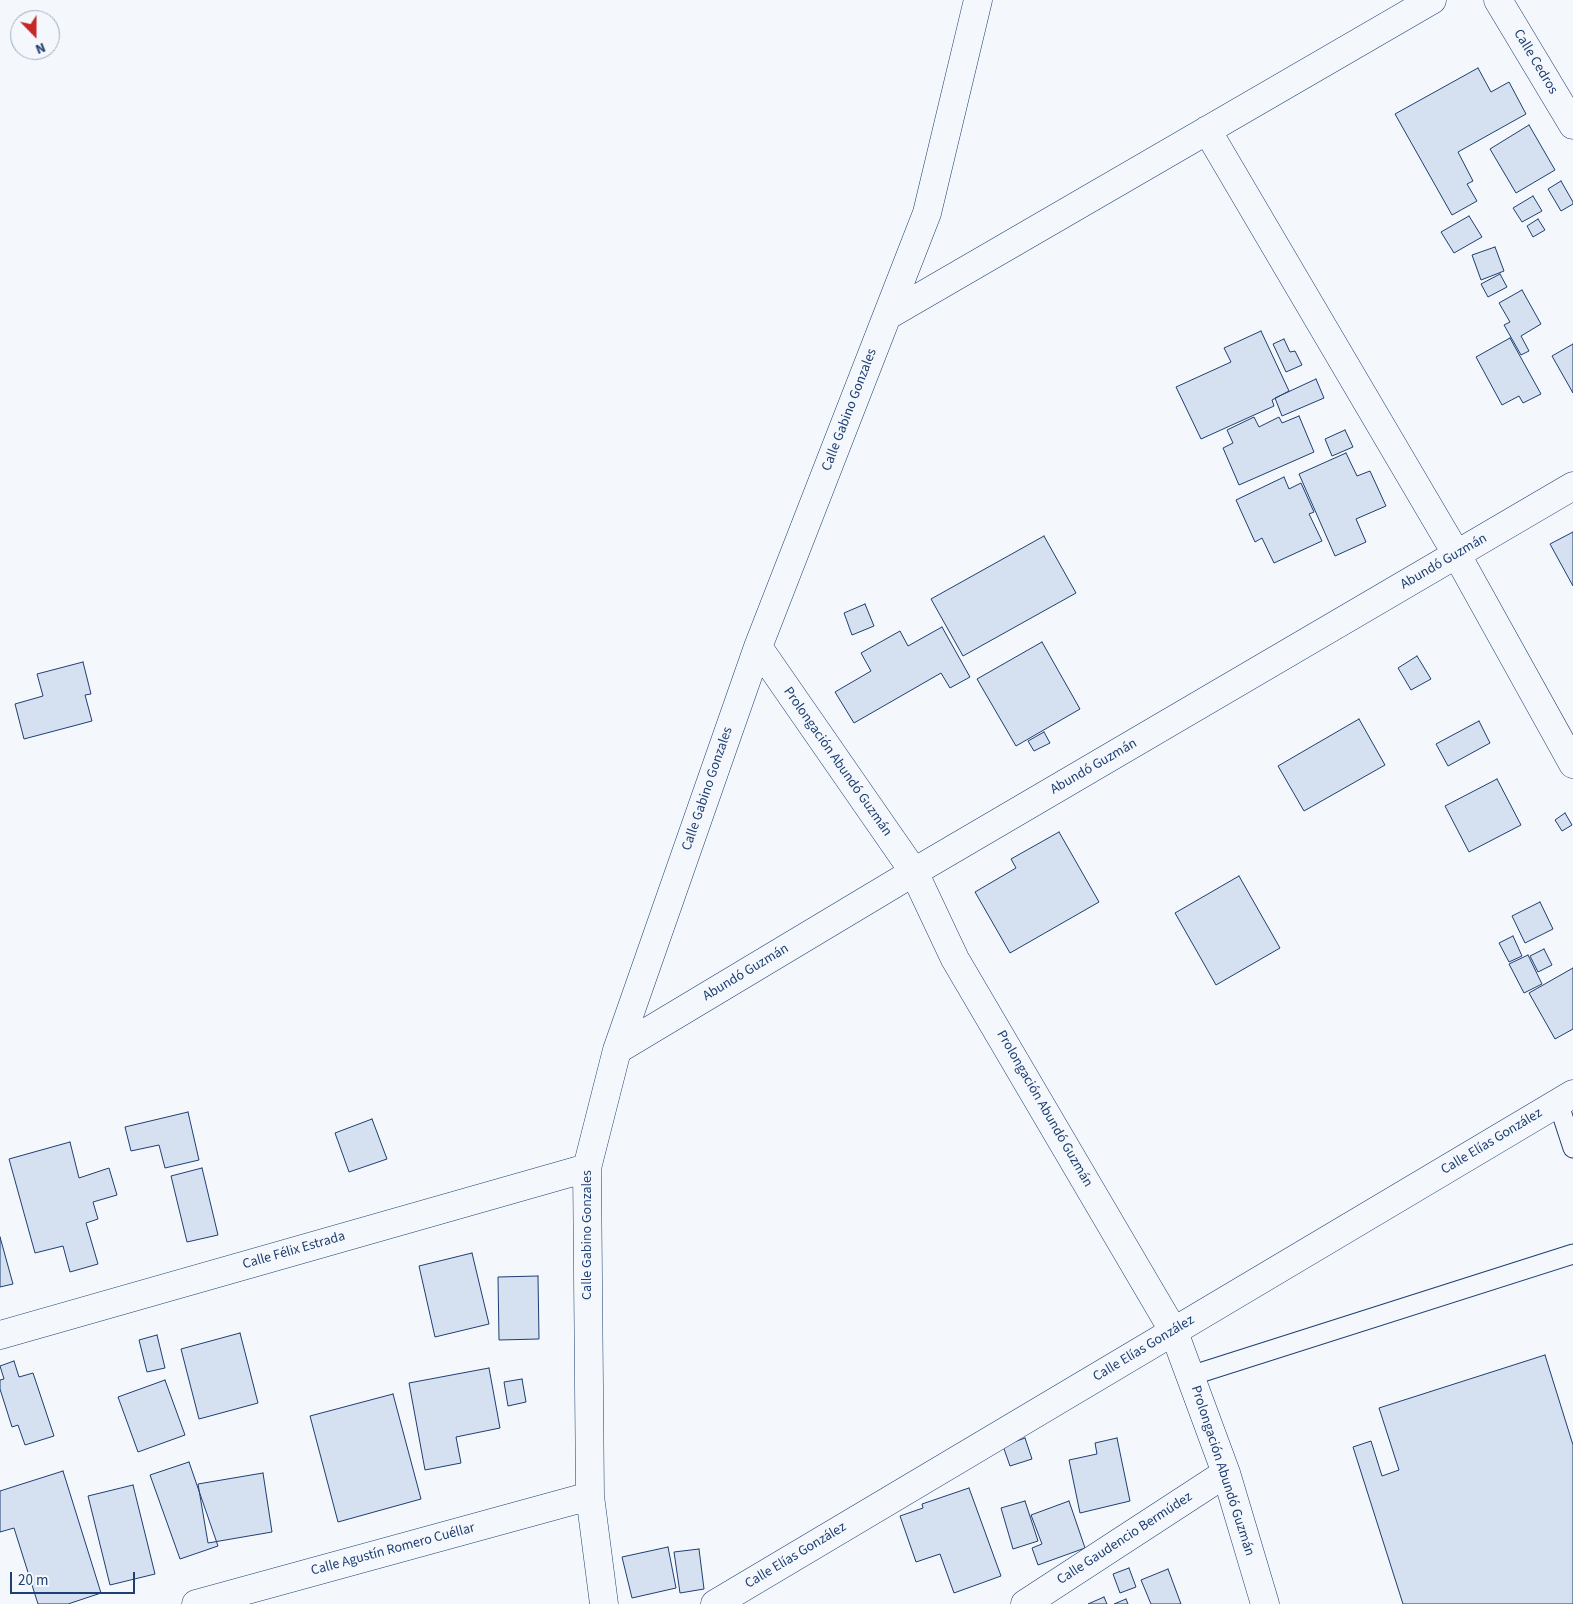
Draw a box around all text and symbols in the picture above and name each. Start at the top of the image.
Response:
north arrow [10,10,60,60]
street label: Calle Cedros [1509,26,1561,98]
text: N [32,37,48,59]
street label: Calle Gabino Gonzales [819,346,881,474]
street label: Abundó Guzmán [1398,530,1490,594]
street label: Prolongación Abundó Guzmán [779,684,895,840]
street label: Calle Gabino Gonzales [679,725,737,853]
street label: Abundó Guzmán [1048,735,1140,799]
street label: Abundó Guzmán [700,941,792,1005]
street label: Prolongación Abundó Guzmán [992,1028,1096,1190]
street label: Calle Elías González [1438,1105,1546,1179]
street label: Calle Gabino Gonzales [580,1170,596,1300]
street label: Calle Félix Estrada [241,1228,347,1274]
street label: Calle Elías González [1090,1312,1198,1386]
street label: Prolongación Abundó Guzmán [1186,1384,1258,1558]
street label: Calle Gaudencio Bermúdez [1054,1489,1196,1589]
street label: Calle Elías González [742,1519,850,1593]
street label: Calle Agustín Romero Cuéllar [309,1520,477,1580]
scale bar [12,1562,138,1594]
text: 20 m [18,1570,48,1591]

